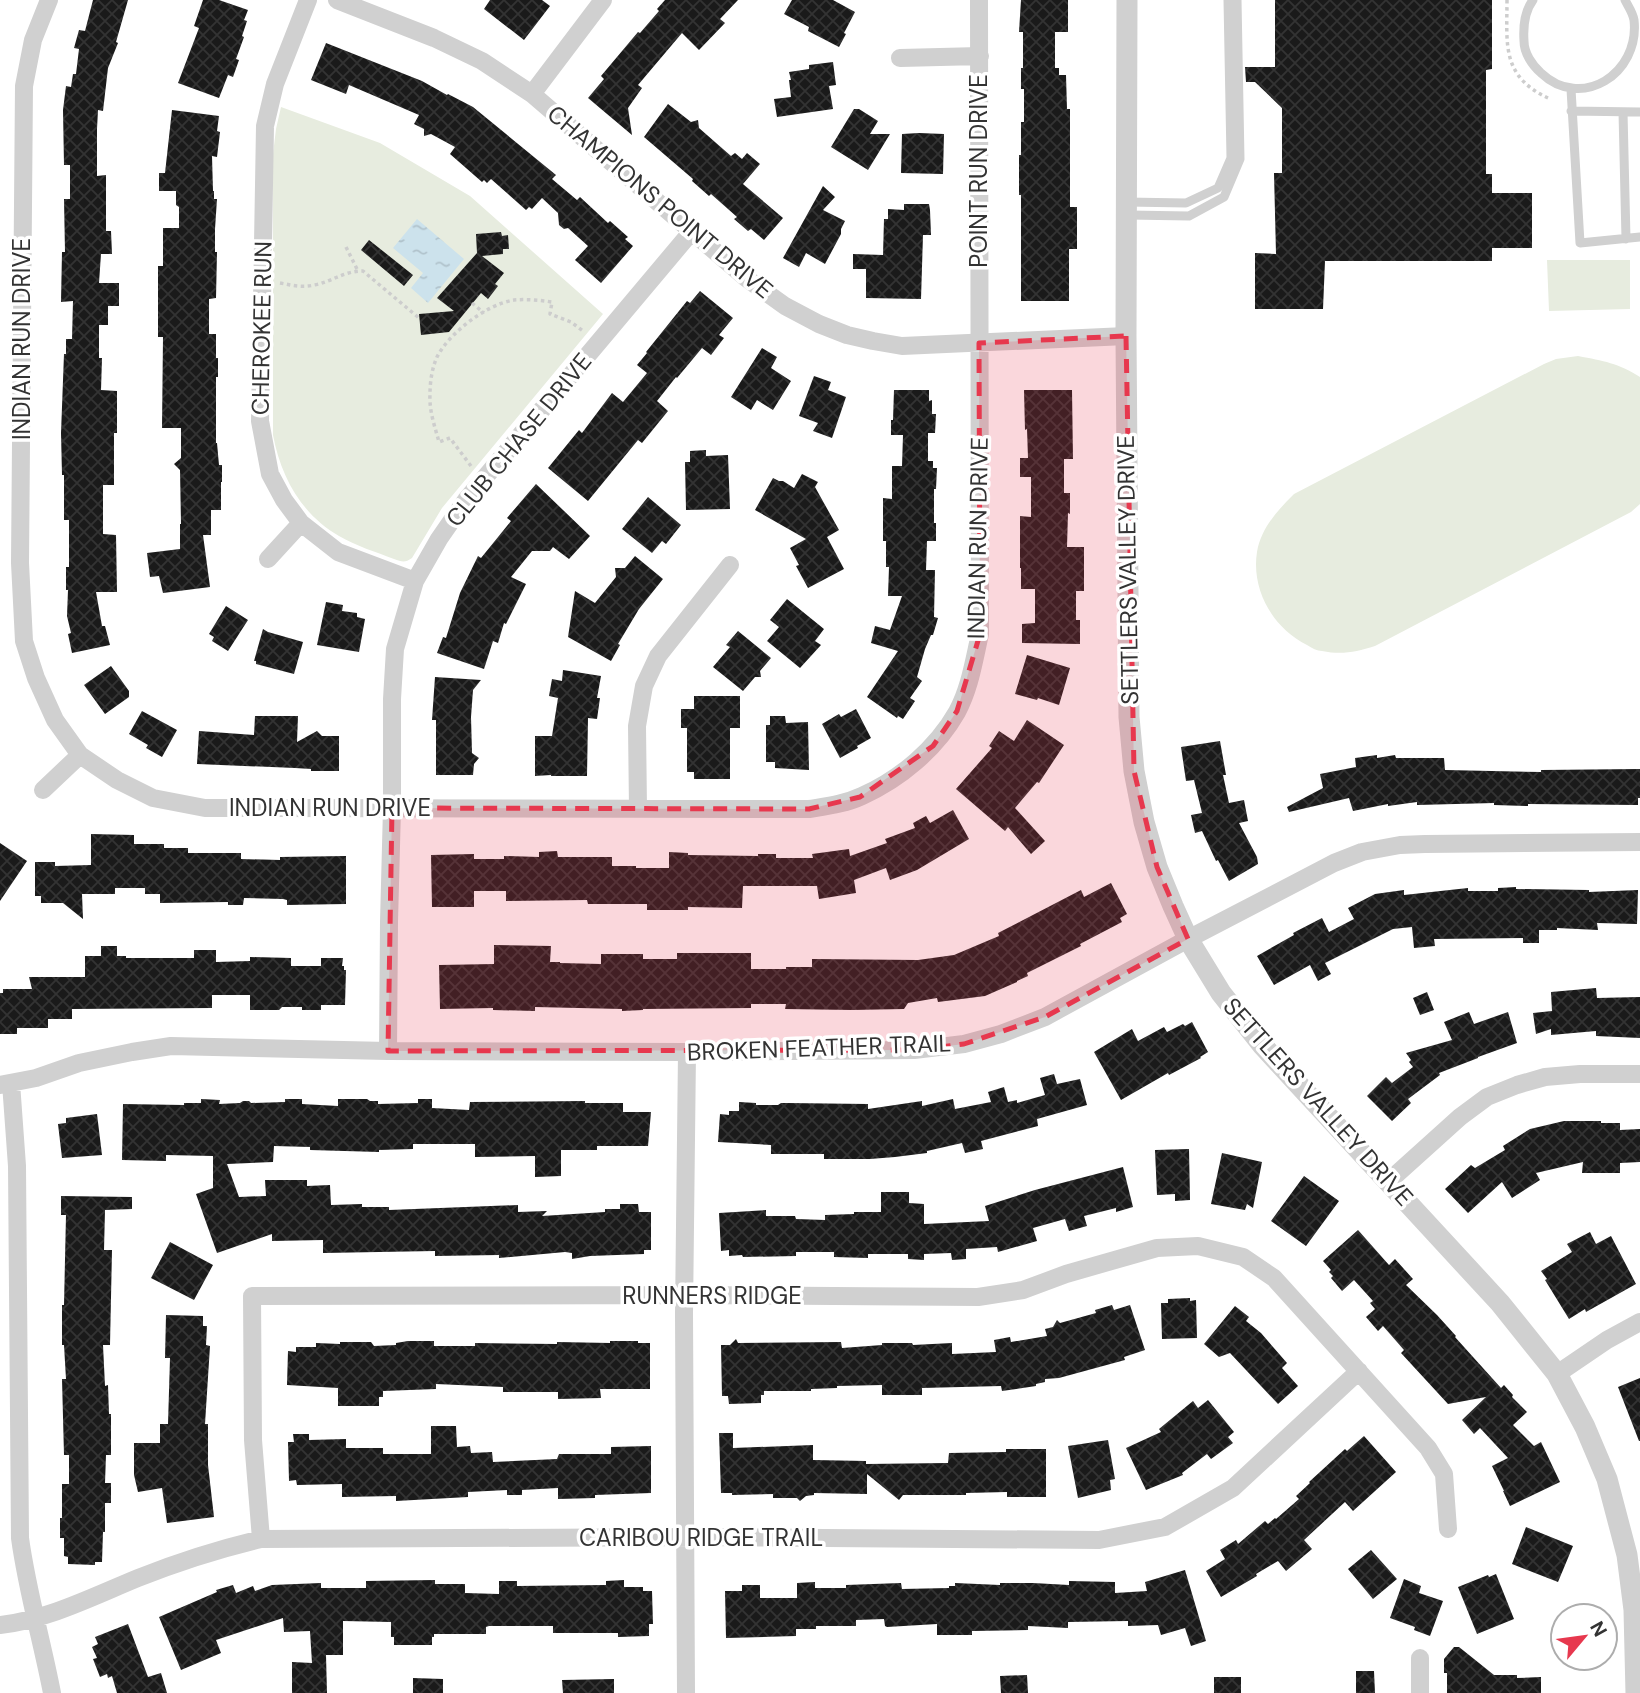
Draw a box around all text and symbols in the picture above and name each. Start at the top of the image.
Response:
street label: POINT RUN DRIVE [963,74,994,268]
street label: CHAMPIONS POINT DRIVE [541,98,780,305]
street label: INDIAN RUN DRIVE [6,238,37,440]
street label: CHEROKEE RUN [244,241,279,415]
street label: CLUB CHASE DRIVE [439,346,598,533]
street label: SETTLERS VALLEY DRIVE [1110,435,1145,705]
street label: INDIAN RUN DRIVE [960,437,995,639]
street label: INDIAN RUN DRIVE [229,792,431,823]
street label: SETTLERS VALLEY DRIVE [1217,991,1420,1212]
street label: BROKEN FEATHER TRAIL [686,1027,952,1068]
street label: RUNNERS RIDGE [622,1280,802,1311]
street label: CARIBOU RIDGE TRAIL [579,1522,823,1553]
north arrow [1549,1602,1619,1672]
text: N [1584,1617,1613,1641]

